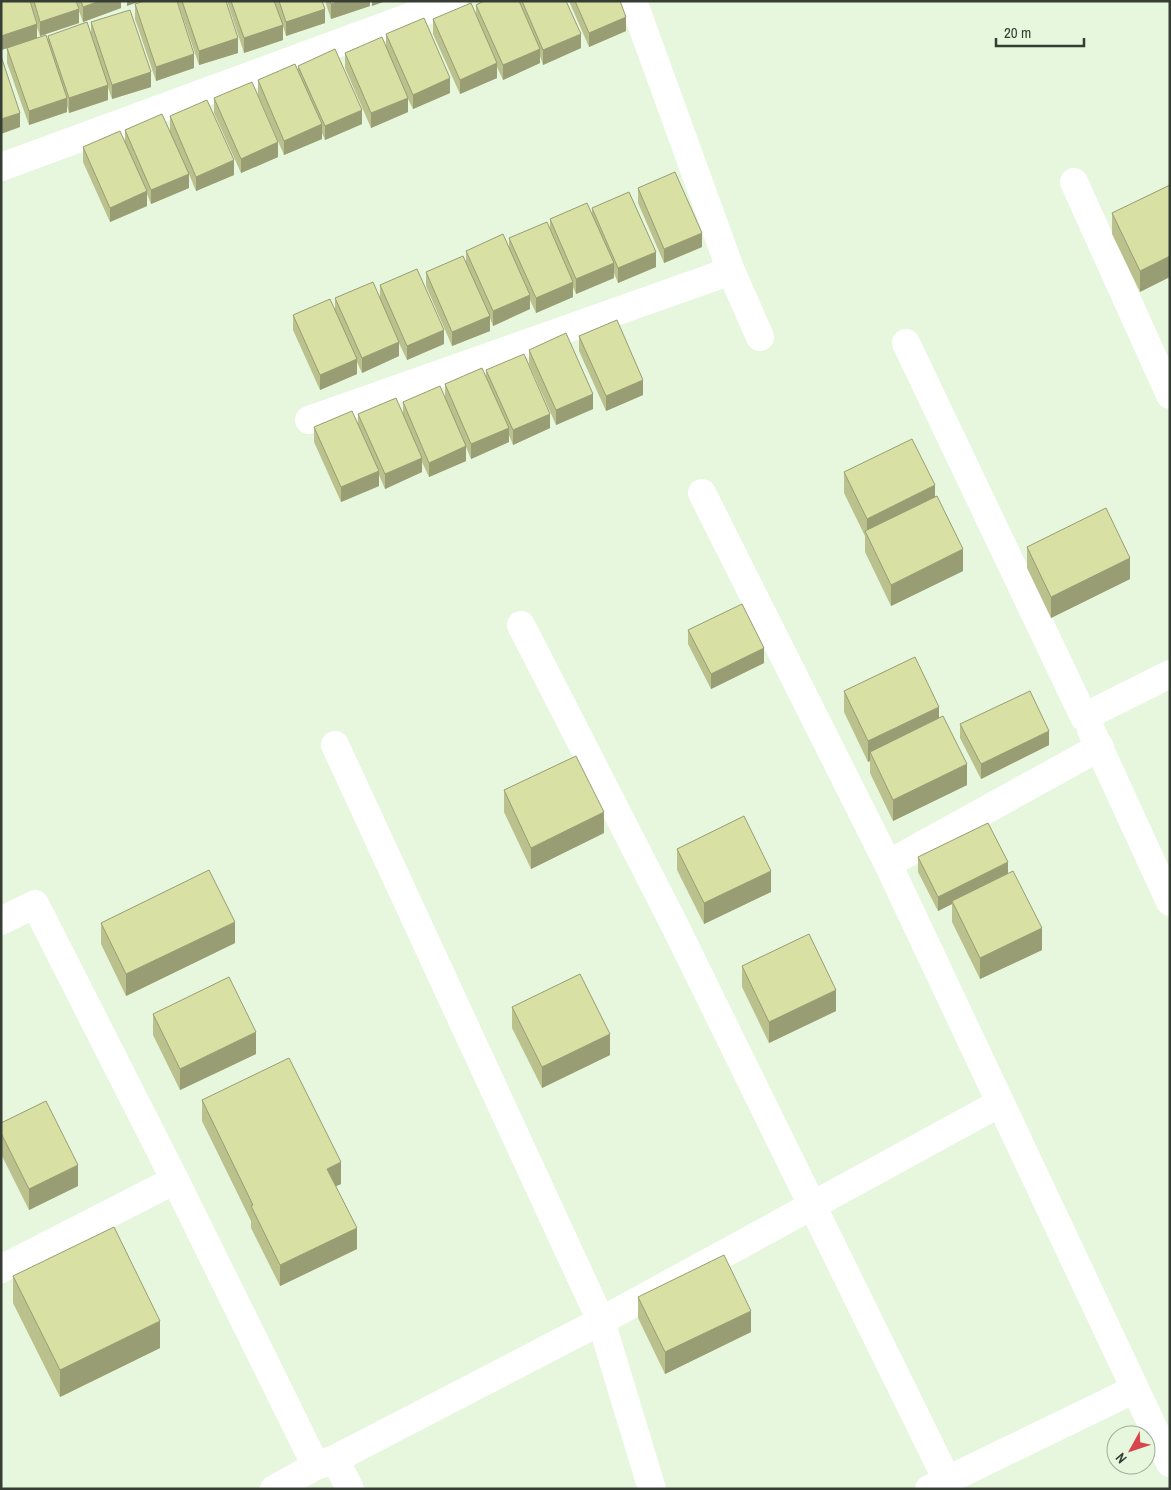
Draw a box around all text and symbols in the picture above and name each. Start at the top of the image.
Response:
scale bar [996,15,1084,47]
text: 20 m [1004,22,1031,43]
north arrow [1106,1425,1156,1475]
text: N [1111,1449,1131,1467]

